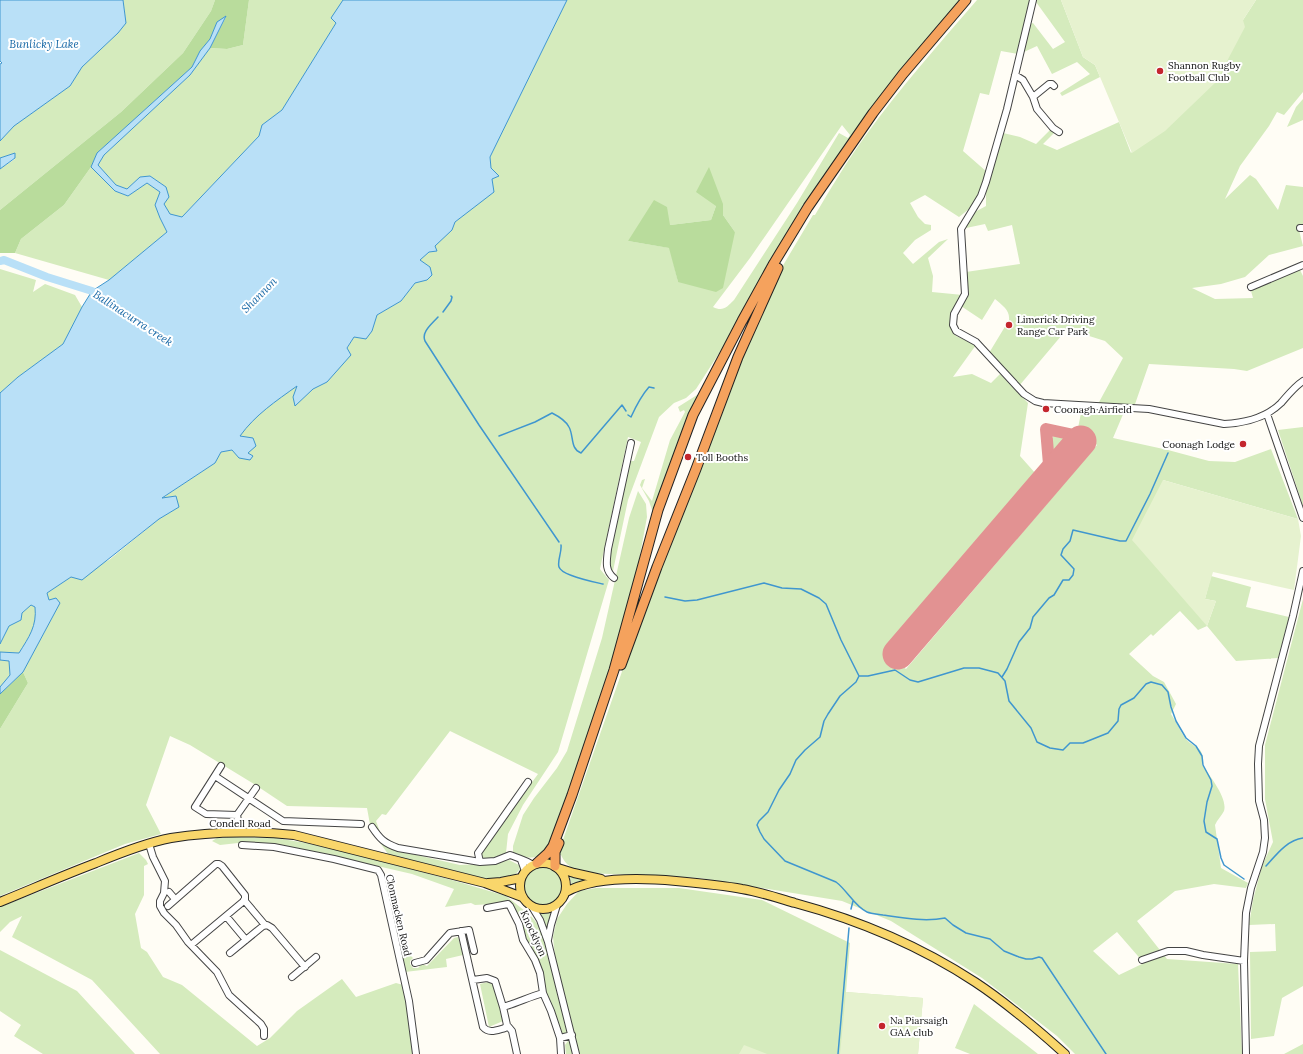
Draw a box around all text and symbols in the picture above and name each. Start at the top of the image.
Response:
water label: Bunlicky Lake [9,37,79,51]
place label: Shannon Rugby Football Club [1168,59,1241,84]
marker: Shannon Rugby Football Club [1155,66,1165,76]
water label: Shannon [238,274,280,316]
water label: Ballinacurra creek [91,287,176,349]
place label: Limerick Driving Range Car Park [1017,313,1095,338]
marker: Limerick Driving Range Car Park [1004,320,1014,330]
place label: Coonagh Airfield [1054,403,1132,416]
marker: Coonagh Airfield [1041,404,1051,414]
place label: Coonagh Lodge [1162,438,1236,451]
marker: Coonagh Lodge [1238,439,1248,449]
place label: Toll Booths [696,451,749,464]
marker: Toll Booths [683,452,693,462]
street label: Condell Road [209,817,271,830]
street label: Clonmacken Road [383,873,414,957]
street label: Knocklyon [518,908,549,958]
place label: Na Piarsaigh GAA club [890,1014,948,1039]
marker: Na Piarsaigh GAA club [877,1021,887,1031]

